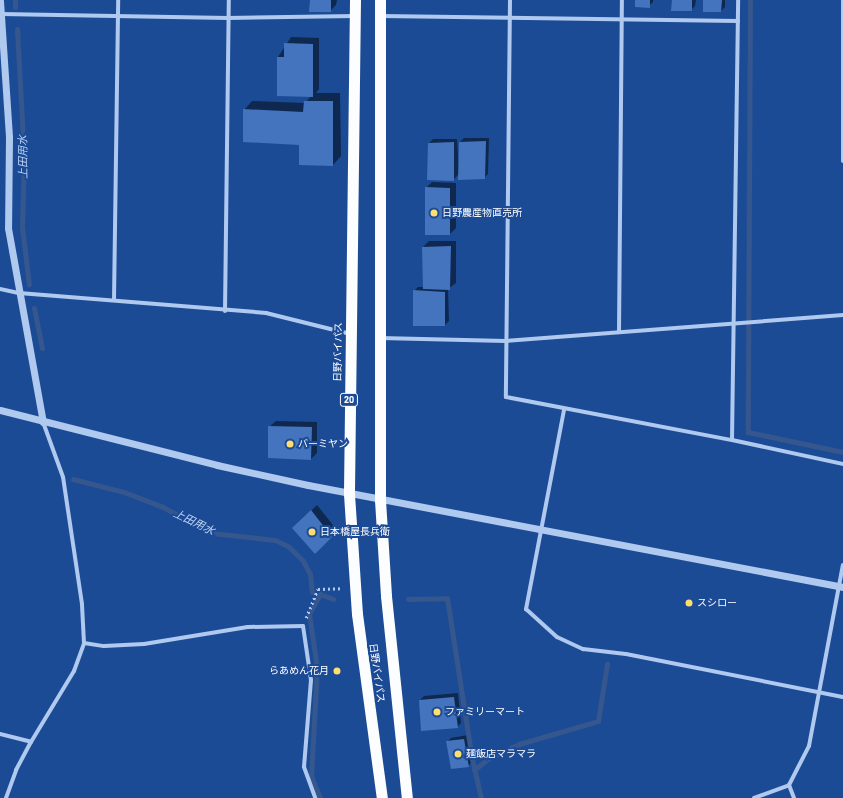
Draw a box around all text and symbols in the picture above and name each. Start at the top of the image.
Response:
water label: 上田用水 [16,135,30,179]
place label: 日野農産物直売所 [442,207,522,219]
marker: 日野農産物直売所 [429,208,439,218]
street label: 日野バイパス [331,322,345,382]
road number: 20 [339,393,359,407]
place label: バーミヤン [298,438,348,450]
marker: バーミヤン [285,439,295,449]
water label: 上田用水 [171,506,217,538]
place label: 日本橋屋長兵衛 [320,526,390,538]
marker: 日本橋屋長兵衛 [307,527,317,537]
place label: スシロー [697,597,737,609]
marker: スシロー [684,598,694,608]
street label: 日野バイパス [367,642,387,704]
place label: らあめん花月 [269,665,329,677]
marker: らあめん花月 [332,666,342,676]
place label: ファミリーマート [445,706,525,718]
marker: ファミリーマート [432,707,442,717]
place label: 麺飯店マラマラ [466,748,536,760]
marker: 麺飯店マラマラ [453,749,463,759]

